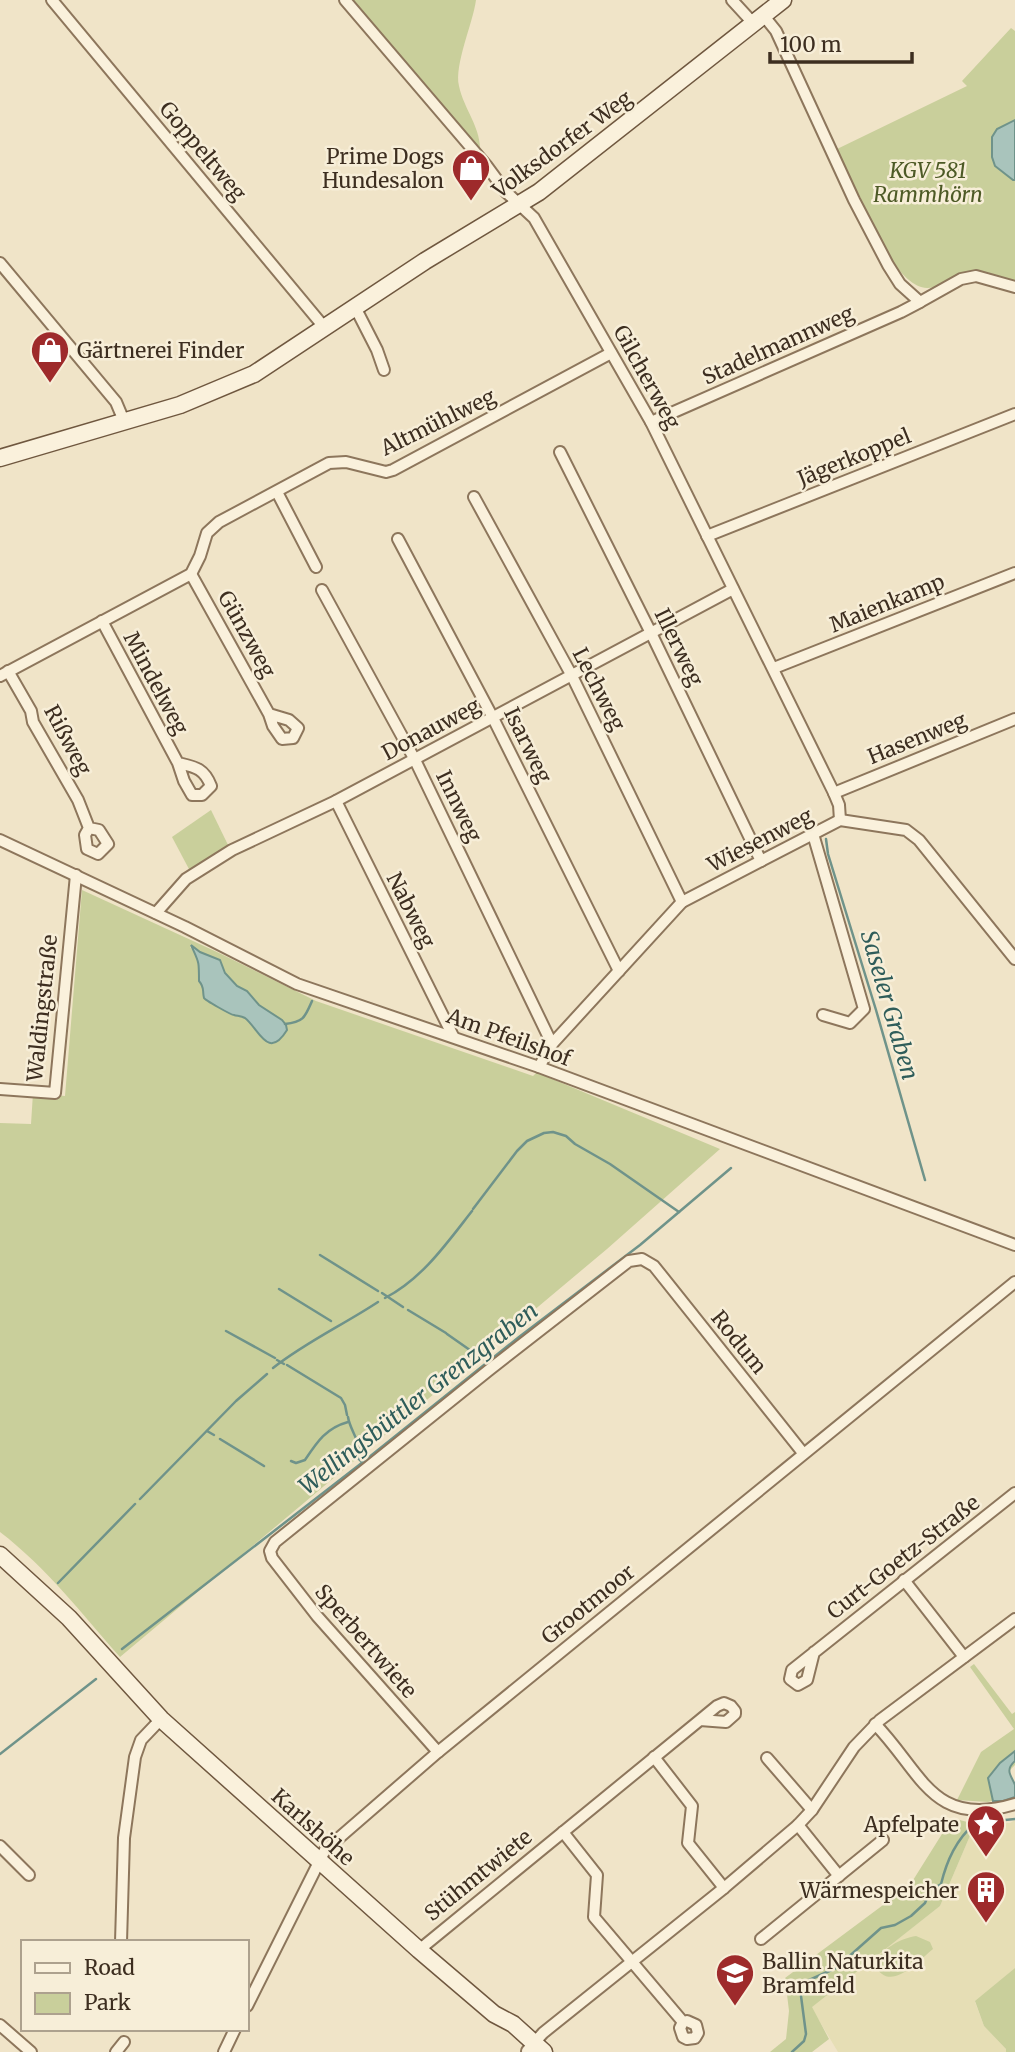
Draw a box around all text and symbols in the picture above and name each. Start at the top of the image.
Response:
scale bar [770,21,912,65]
text: 100 m [780,31,842,58]
street label: Volksdorfer Weg [486,84,637,204]
street label: Goppeltweg [154,96,253,206]
place label: Prime Dogs Hundesalon [322,143,444,194]
shop icon: Prime Dogs Hundesalon [450,147,492,202]
park label: KGV 581 Rammhörn [873,157,983,208]
street label: Stadelmannweg [698,299,858,391]
street label: Gilcherweg [607,320,687,434]
shop icon: Gärtnerei Finder [29,329,71,384]
place label: Gärtnerei Finder [77,337,244,364]
street label: Altmühlweg [375,382,500,462]
street label: Jägerkoppel [792,422,915,492]
street label: Maienkamp [826,568,949,638]
street label: Günzweg [212,586,282,682]
street label: Illerweg [649,604,709,691]
street label: Mindelweg [118,627,195,739]
street label: Lechweg [567,643,632,735]
street label: Donauweg [377,692,485,766]
street label: Rißweg [38,700,98,780]
street label: Isarweg [498,703,558,787]
street label: Hasenweg [864,706,971,770]
street label: Innweg [430,766,488,846]
street label: Wiesenweg [702,802,818,879]
street label: Nabweg [381,868,442,953]
water label: Saseler Graben [855,927,925,1083]
street label: Waldingstraße [21,933,63,1084]
street label: Am Pfeilshof [442,1002,576,1072]
water label: Wellingsbüttler Grenzgraben [293,1296,543,1500]
street label: Rodum [705,1305,773,1379]
street label: Curt-Goetz-Straße [821,1489,985,1625]
street label: Grootmoor [536,1558,640,1650]
street label: Sperbertwiete [309,1578,423,1704]
street label: Karlshöhe [266,1783,360,1871]
place icon: Apfelpate [965,1803,1007,1858]
place label: Apfelpate [863,1811,959,1838]
street label: Stühmtwiete [419,1823,537,1927]
building icon: Wärmespeicher [965,1869,1007,1924]
place label: Wärmespeicher [799,1877,959,1904]
legend [21,1940,248,2031]
place label: Ballin Naturkita Bramfeld [762,1948,924,1999]
school or university icon: Ballin Naturkita Bramfeld [714,1952,756,2007]
text: Road [84,1954,135,1981]
text: Park [84,1989,131,2016]

